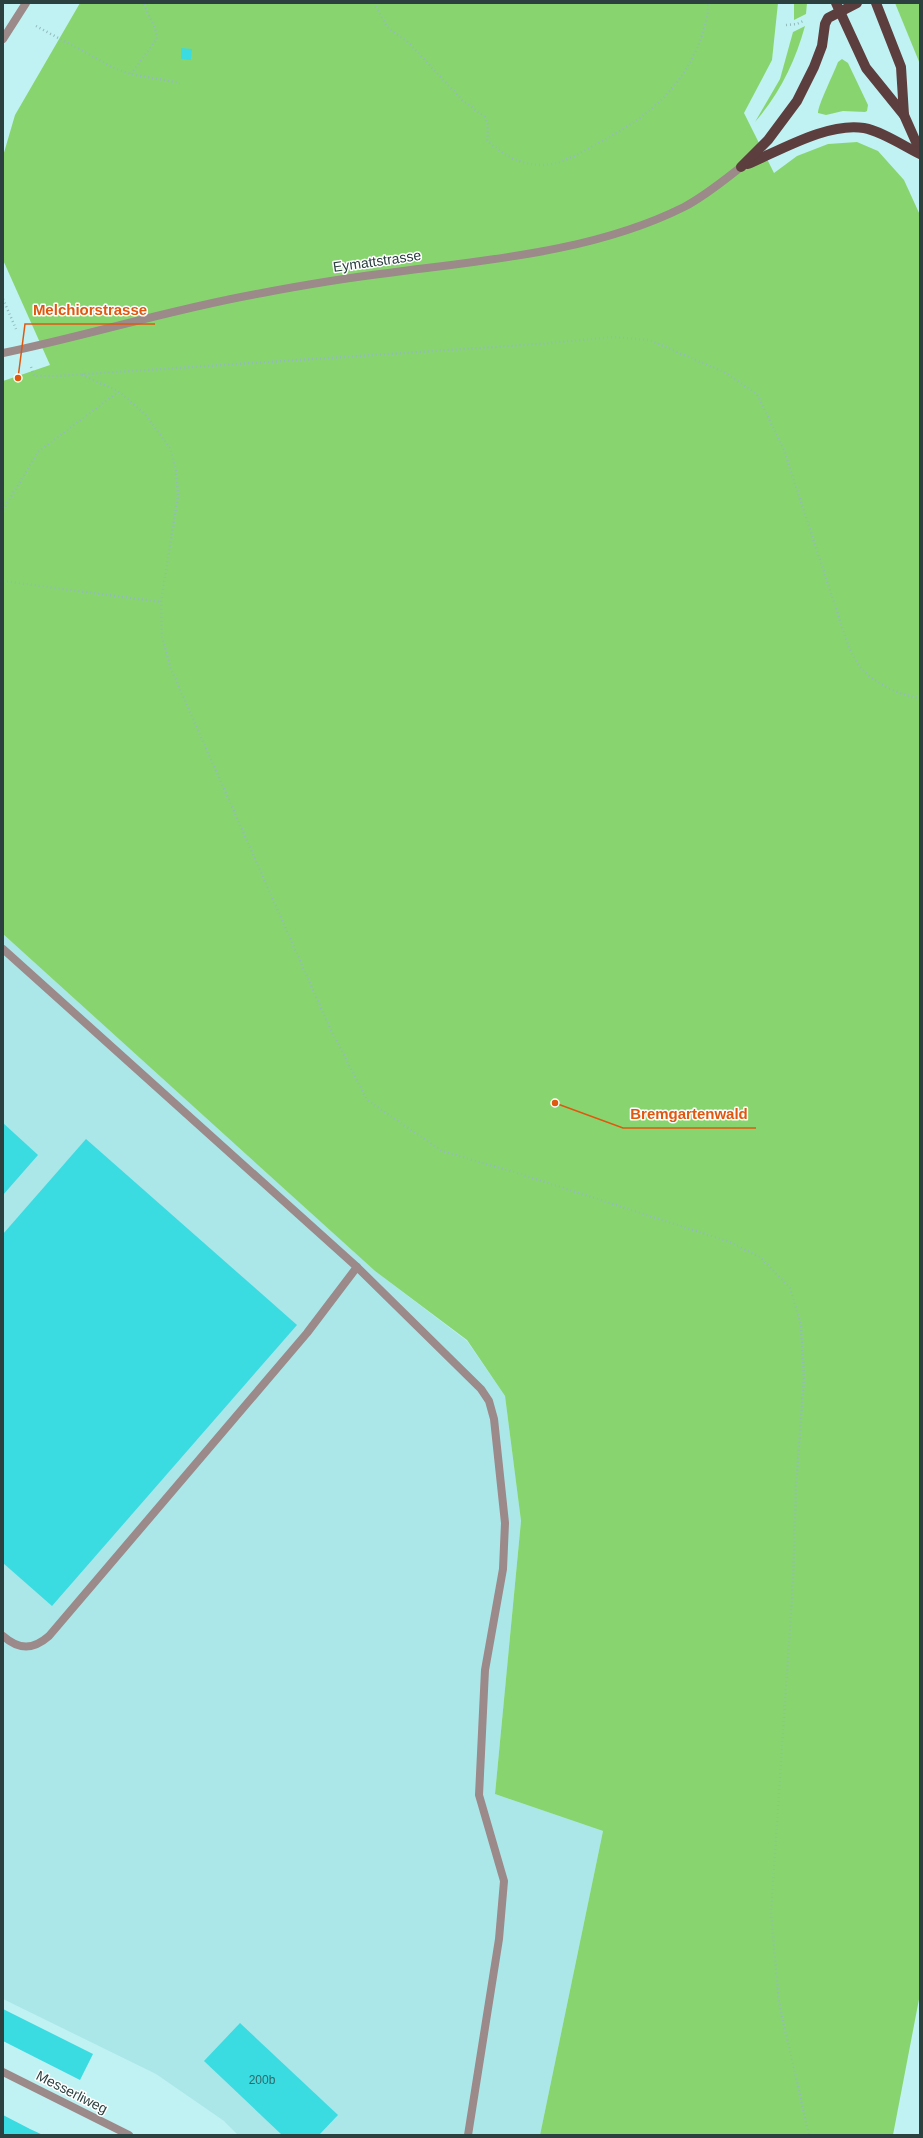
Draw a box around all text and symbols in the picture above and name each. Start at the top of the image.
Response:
street label: Eymattstrasse [332,247,422,275]
callout: Melchiorstrasse [25,297,155,324]
text: Melchiorstrasse [33,301,147,318]
callout: Bremgartenwald [623,1101,756,1128]
text: Bremgartenwald [630,1105,748,1122]
street label: Messerliweg [34,2067,110,2117]
house number: 200b [249,2073,276,2087]

